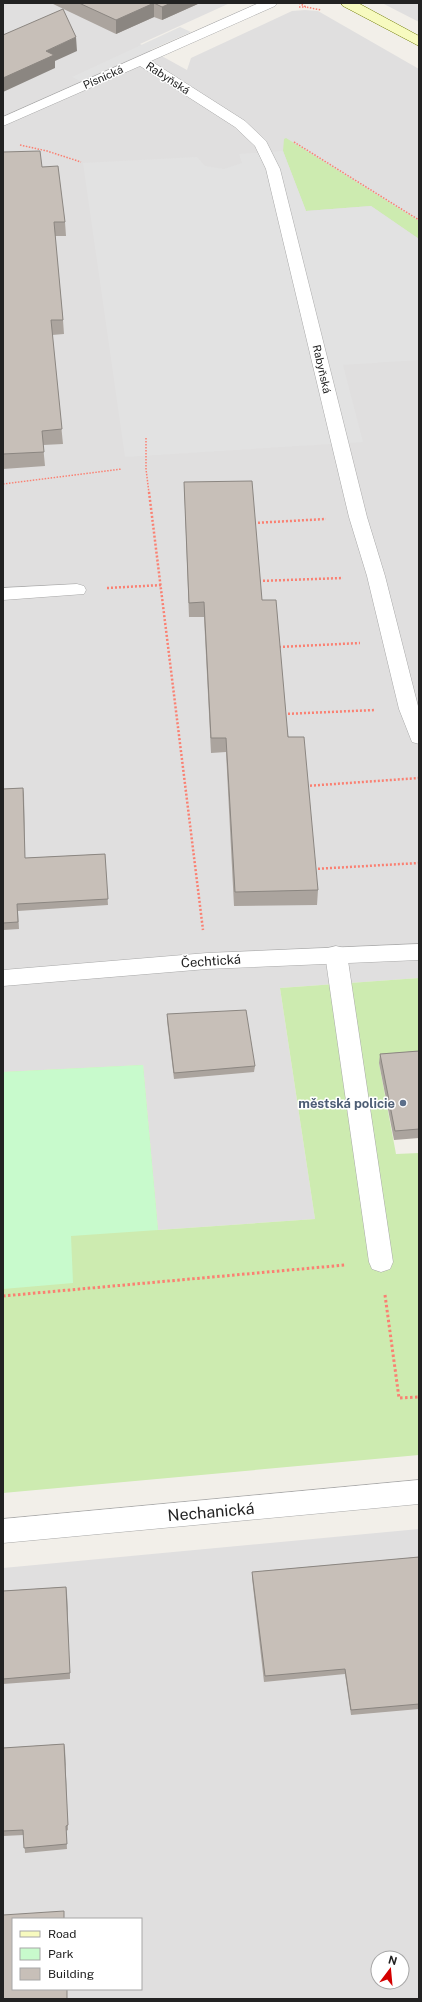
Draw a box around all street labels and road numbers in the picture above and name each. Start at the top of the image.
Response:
street label: Rabyňská [144,59,192,97]
street label: Písnická [81,63,125,91]
street label: Rabyňská [311,343,333,395]
street label: Čechtická [181,951,241,971]
street label: Nechanická [167,1499,255,1525]

